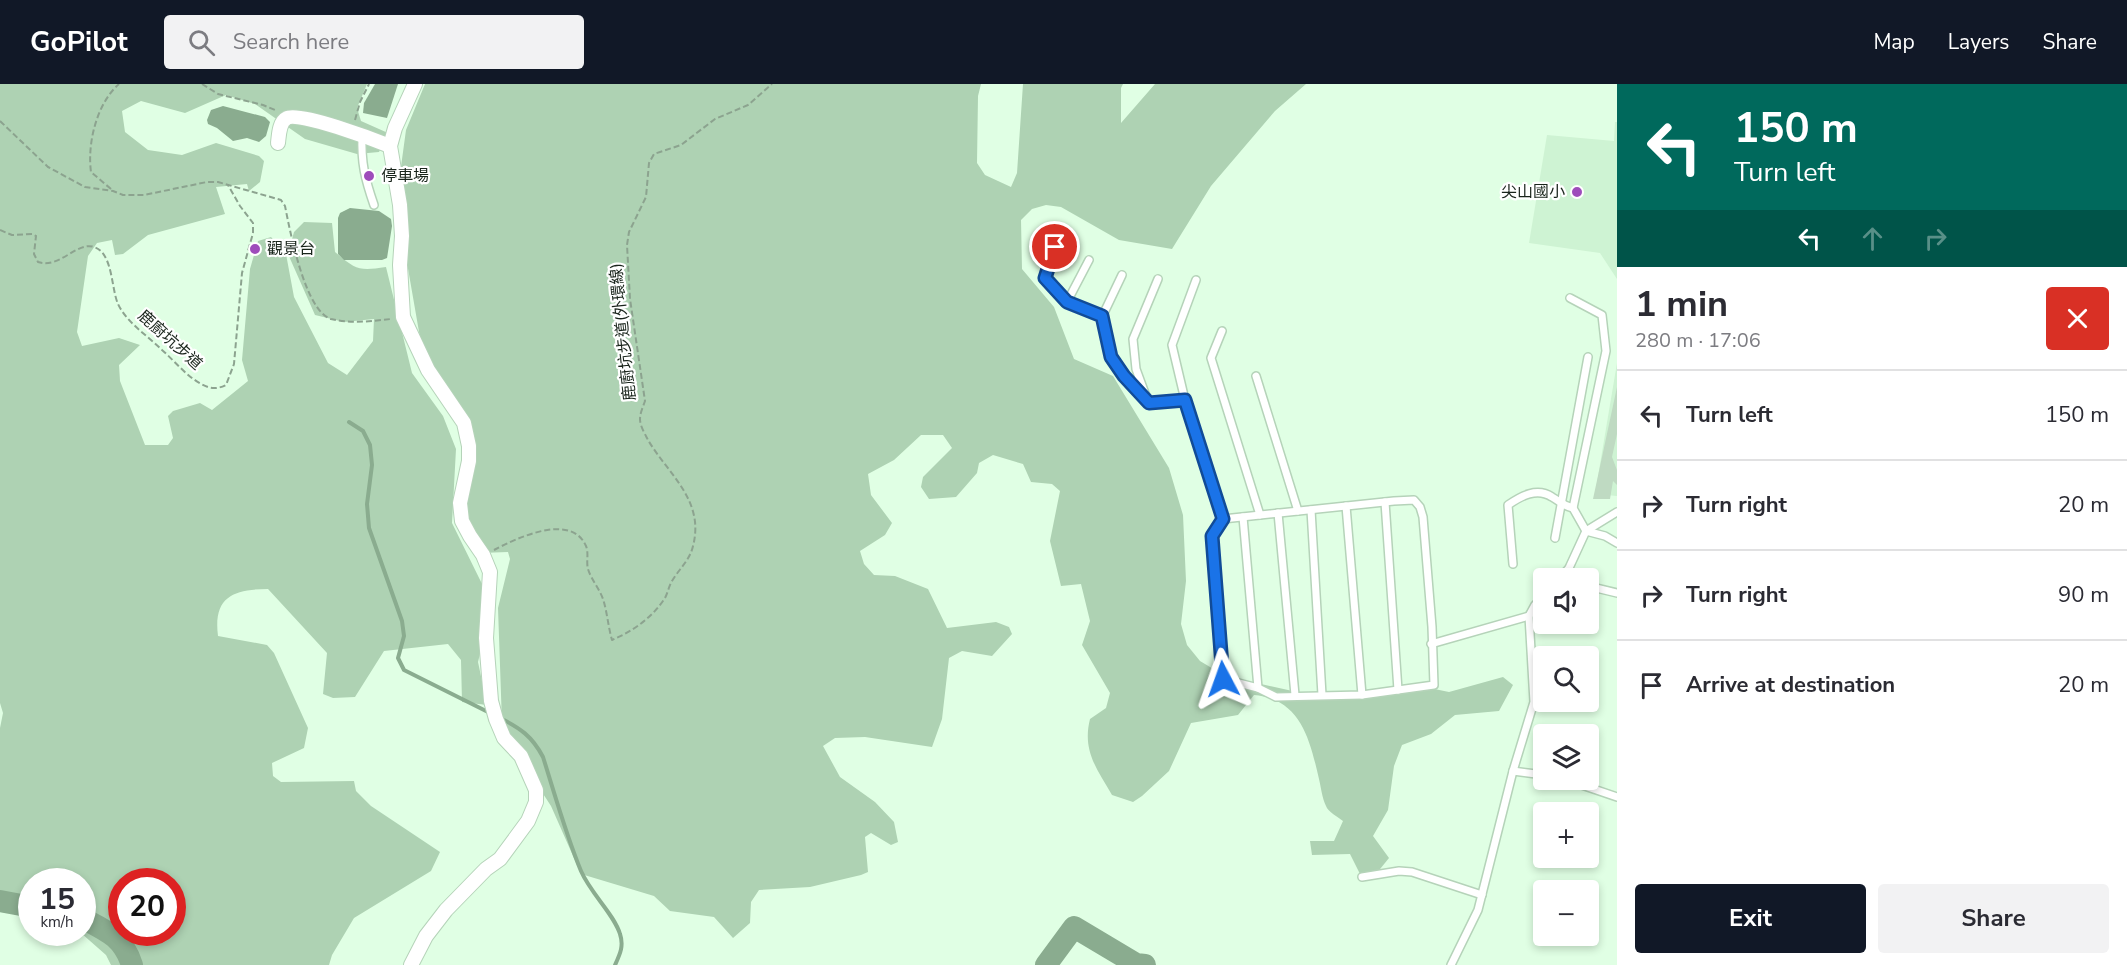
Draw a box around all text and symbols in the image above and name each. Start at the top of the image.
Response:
search box [164,15,584,69]
text: GoPilot [30,23,128,61]
icon: search [185,26,218,59]
text: Search here [233,27,349,57]
text: Map [1873,28,1915,56]
text: Layers [1948,28,2009,56]
text: Share [2042,28,2097,56]
text: 150 m [1734,100,1858,157]
icon: left [1635,108,1713,186]
text: Turn left [1734,154,1835,191]
place label: 停車場 [381,165,429,187]
marker: 停車場 [362,169,376,183]
place label: 尖山國小 [1501,181,1565,203]
marker: 尖山國小 [1570,185,1584,199]
pin [1029,221,1080,272]
icon: left [1793,222,1826,255]
icon: ahead [1856,222,1889,255]
icon: right [1919,222,1952,255]
icon: arrive [1038,230,1071,263]
place label: 觀景台 [267,238,315,260]
marker: 觀景台 [248,242,262,256]
street label: 鹿廚坑步道(外環線) [605,262,641,402]
text: 1 min [1635,280,1728,329]
button: close [2046,287,2109,350]
street label: 鹿廚坑步道 [133,305,207,375]
text: 280 m · 17:06 [1635,327,1761,354]
icon: left [1635,399,1668,432]
text: Turn left [1686,400,1773,430]
text: 150 m [2045,400,2109,430]
icon: right [1635,489,1668,522]
text: Turn right [1686,490,1787,520]
text: 20 m [2058,490,2109,520]
map controls [1533,568,1599,946]
button: sound [1533,568,1599,634]
icon: right [1635,579,1668,612]
text: Turn right [1686,580,1787,610]
text: 90 m [2058,580,2109,610]
button: search [1533,646,1599,712]
position arrow [1191,647,1255,711]
icon: arrive [1635,669,1668,702]
text: Arrive at destination [1686,670,1895,700]
text: 20 m [2058,670,2109,700]
button: layers [1533,724,1599,790]
button: + [1533,802,1599,868]
speed limit sign: 20 [108,868,186,946]
text: 15 [39,879,75,920]
button: − [1533,880,1599,946]
button: Exit [1635,884,1866,953]
button: Share [1878,884,2109,953]
text: km/h [40,912,74,932]

